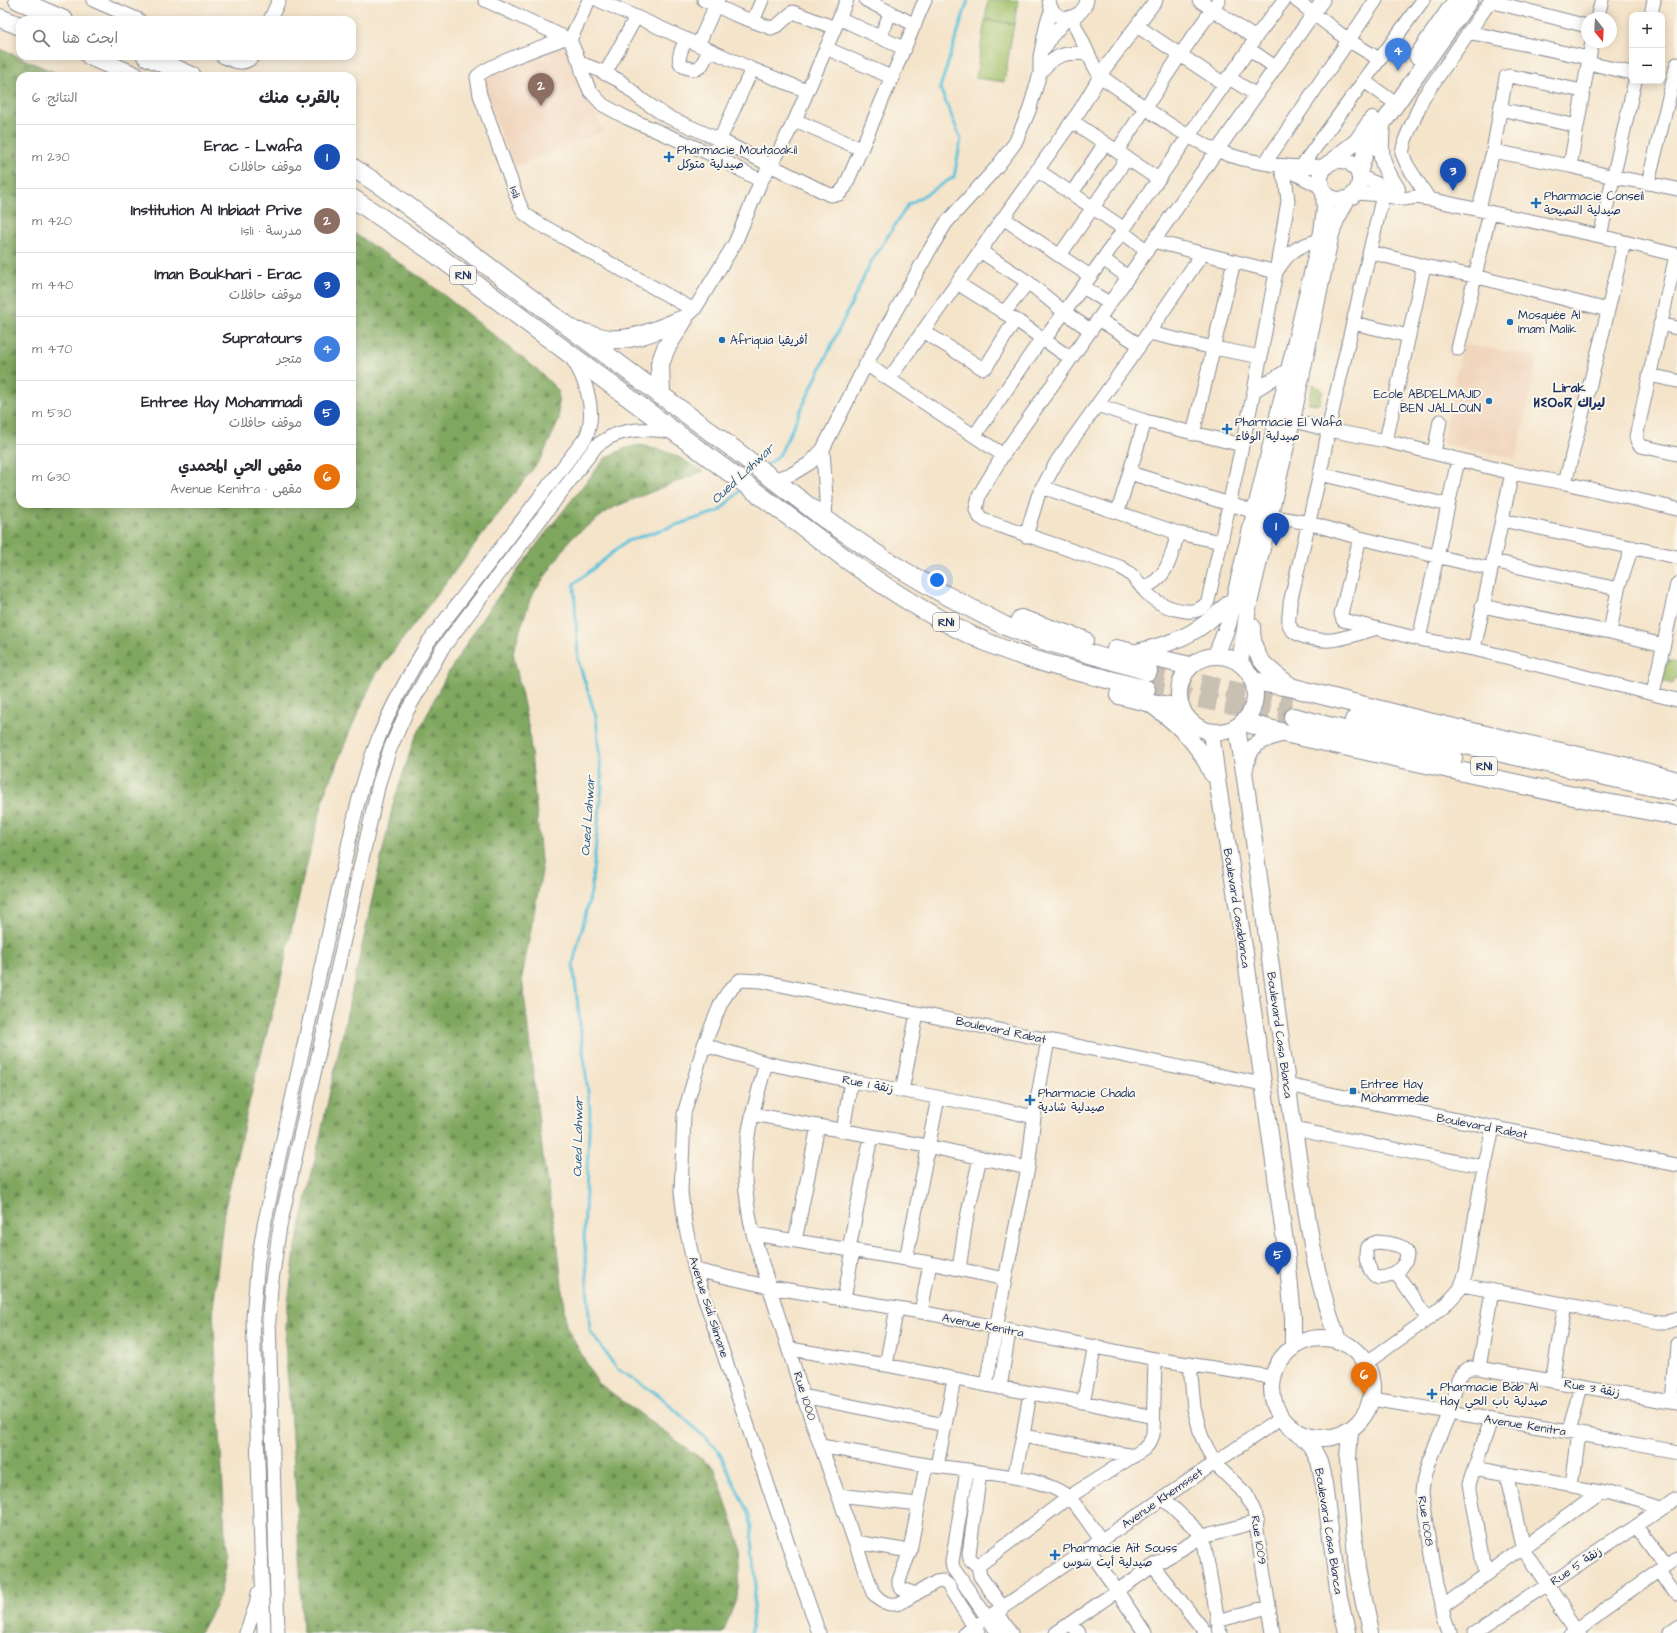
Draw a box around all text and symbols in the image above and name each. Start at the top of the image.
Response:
north arrow [1581,12,1617,48]
map controls [1629,12,1665,84]
button: + [1629,12,1665,48]
search box [16,16,356,60]
icon: search [30,27,52,49]
text: ابحث هنا [62,28,118,49]
pin: 4 [1385,38,1411,71]
button: − [1629,48,1665,84]
pin: 2 [528,73,554,106]
text: بالقرب منك [259,86,340,110]
text: النتائج: 6 [32,89,78,107]
text: Erac - Lwafa [204,136,302,157]
place label: Pharmacie Moutaoakil صيدلية متوكل [677,142,797,173]
text: 230 m [32,148,70,166]
text: 1 [326,148,328,166]
marker: Pharmacie Moutaoakil صيدلية متوكل [664,152,674,162]
text: موقف حافلات [229,158,302,176]
pin: 3 [1440,158,1466,191]
street label: Isli [505,184,525,201]
place label: Pharmacie Conseil صيدلية النصيحة [1544,188,1644,219]
marker: Pharmacie Conseil صيدلية النصيحة [1531,198,1541,208]
text: Institution Al Inbiaat Prive [131,200,302,221]
text: 420 m [32,212,72,230]
text: 2 [323,212,331,230]
text: مدرسة · Isli [241,222,302,240]
text: Iman Boukhari - Erac [154,264,302,285]
road number: RN1 [450,266,476,284]
text: 440 m [32,276,73,294]
text: 3 [324,276,330,294]
text: موقف حافلات [229,286,302,304]
place label: Mosquée Al Imam Malik [1518,307,1580,338]
marker: Mosquée Al Imam Malik [1505,317,1515,327]
text: Supratours [223,328,302,349]
place label: Afriquia أفريقيا [730,332,808,349]
marker: Afriquia أفريقيا [717,335,727,345]
text: 470 m [32,340,72,358]
text: 4 [323,340,331,358]
text: متجر [277,350,302,368]
district label: Lirak ⵍⵉⵔⴰⴽ ليراك [1533,379,1605,412]
place label: Ecole ABDELMAJID BEN JALLOUN [1373,386,1481,417]
text: Entree Hay Mohammadi [141,392,302,413]
marker: Ecole ABDELMAJID BEN JALLOUN [1484,396,1494,406]
text: 530 m [32,404,71,422]
text: 5 [322,404,332,422]
text: موقف حافلات [229,414,302,432]
place label: Pharmacie El Wafa صيدلية الوفاء [1235,414,1342,445]
marker: Pharmacie El Wafa صيدلية الوفاء [1222,424,1232,434]
water label: Oued Lahwar [707,438,780,508]
text: مقهى الحي المحمدي [178,456,302,477]
text: 630 m [32,468,70,486]
text: 6 [323,468,331,486]
text: مقهى · Avenue Kenitra [170,480,302,498]
pin: 1 [1263,513,1289,546]
your location [927,570,947,590]
road number: RN1 [933,613,959,631]
road number: RN1 [1471,757,1497,775]
water label: Oued Lahwar [576,773,600,857]
street label: Boulevard Casablanca [1219,847,1254,969]
street label: Boulevard Casa Blanca [1262,971,1297,1099]
street label: Boulevard Rabat [954,1013,1048,1048]
street label: Rue 1 زنقة [841,1071,895,1098]
place label: Entree Hay Mohammedie [1361,1076,1430,1107]
place label: Pharmacie Chadia صيدلية شادية [1038,1085,1135,1116]
marker: Entree Hay Mohammedie [1348,1086,1358,1096]
water label: Oued Lahwar [568,1095,588,1177]
marker: Pharmacie Chadia صيدلية شادية [1025,1095,1035,1105]
street label: Boulevard Rabat [1435,1109,1529,1144]
pin: 5 [1265,1242,1291,1275]
street label: Avenue Sidi Slimane [684,1254,733,1360]
street label: Avenue Kenitra [941,1309,1025,1342]
pin: 6 [1351,1362,1377,1395]
street label: Rue 1000 [789,1370,820,1423]
street label: Rue 3 زنقة [1563,1375,1621,1402]
place label: Pharmacie Bab Al Hay صيدلية باب الحي [1440,1379,1548,1412]
marker: Pharmacie Bab Al Hay صيدلية باب الحي [1427,1389,1437,1399]
street label: Avenue Kenitra [1483,1411,1567,1440]
street label: Avenue Khemsset [1118,1464,1207,1533]
street label: Boulevard Casa Blanca [1310,1467,1347,1595]
street label: Rue 1008 [1413,1495,1438,1548]
street label: Rue 1009 [1246,1514,1271,1566]
place label: Pharmacie Aït Souss صيدلية أيت سوس [1063,1540,1177,1571]
street label: Rue 5 زنقة [1547,1543,1605,1590]
marker: Pharmacie Aït Souss صيدلية أيت سوس [1050,1550,1060,1560]

